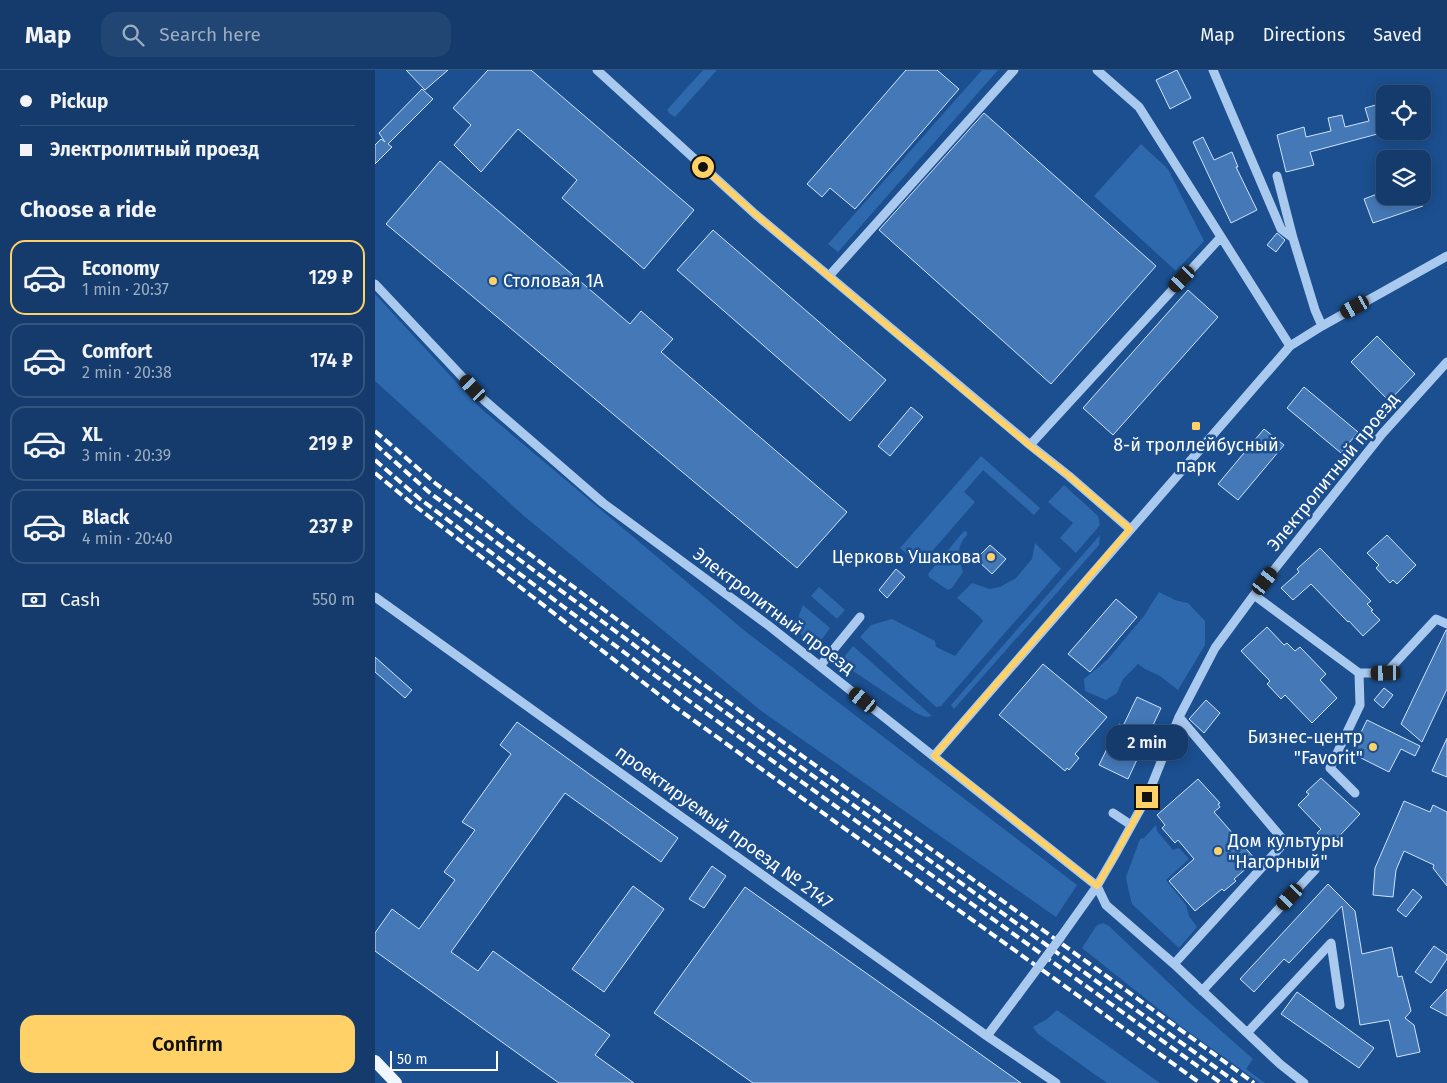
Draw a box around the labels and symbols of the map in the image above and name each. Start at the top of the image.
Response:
route start [692,156,714,178]
car [1166,263,1197,295]
place label: Столовая 1А [503,270,604,292]
marker: Столовая 1А [487,275,499,287]
car [1338,293,1371,321]
car [457,372,488,404]
street label: Электролитный проезд [1262,389,1404,555]
marker: 8-й троллейбусный парк [1190,420,1202,432]
place label: 8-й троллейбусный парк [1113,434,1279,477]
street label: Электролитный проезд [689,543,859,679]
place label: Церковь Ушакова [832,546,981,568]
marker: Церковь Ушакова [985,551,997,563]
car [1249,565,1280,597]
car [1370,665,1401,681]
car [846,685,879,715]
callout: 2 min [1106,724,1188,760]
place label: Бизнес-центр "Favorit" [1248,726,1363,769]
street label: проектируемый проезд № 2147 [611,741,837,913]
marker: Бизнес-центр "Favorit" [1367,741,1379,753]
route end [1136,786,1158,808]
place label: Дом культуры "Нагорный" [1227,830,1344,873]
marker: Дом культуры "Нагорный" [1212,845,1224,857]
car [1274,881,1305,913]
scale bar [390,1048,497,1071]

